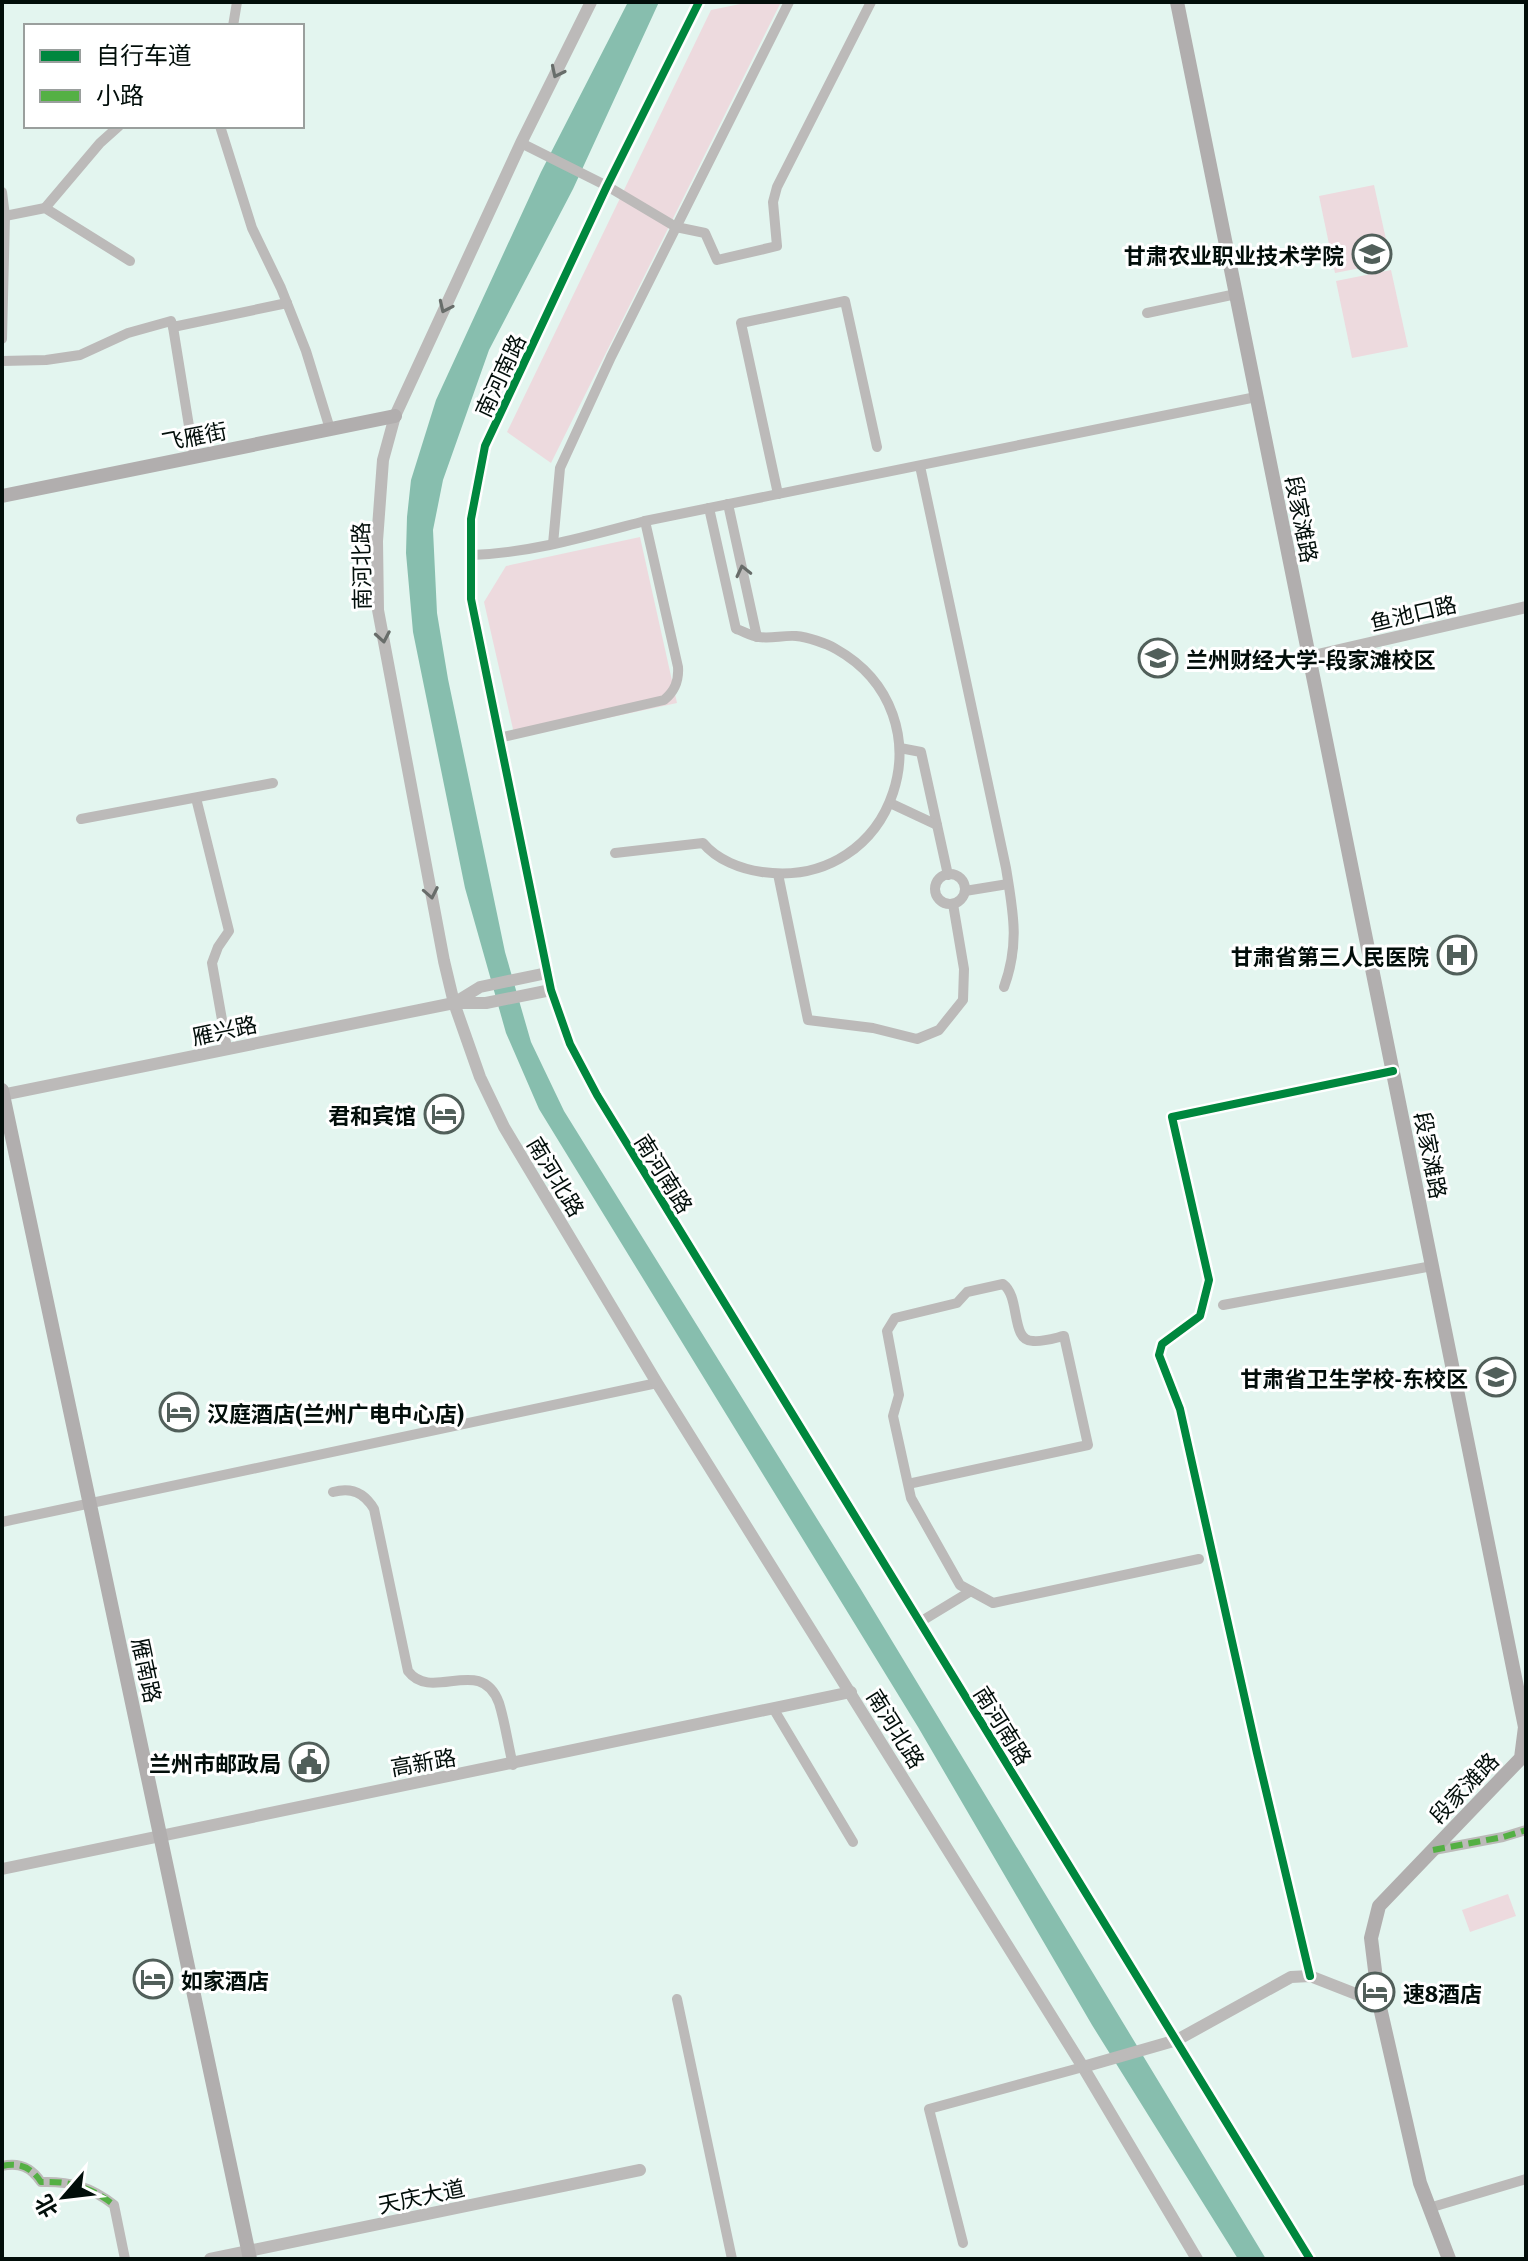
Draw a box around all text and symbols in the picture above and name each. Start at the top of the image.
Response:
legend [24,24,304,128]
text: 自行车道 [96,36,192,71]
one-way arrow [551,63,566,78]
text: 小路 [96,76,144,111]
school or university icon: 甘肃农业职业技术学院 [1351,233,1393,275]
place label: 甘肃农业职业技术学院 [1124,238,1344,271]
one-way arrow [439,299,455,313]
street label: 南河南路 [465,328,533,422]
street label: 飞雁街 [158,413,230,457]
street label: 段家滩路 [1278,473,1328,565]
street label: 南河北路 [343,522,377,610]
one-way arrow [735,564,752,578]
street label: 鱼池口路 [1366,586,1460,638]
one-way arrow [374,631,391,644]
school or university icon: 兰州财经大学-段家滩校区 [1137,637,1179,679]
place label: 兰州财经大学-段家滩校区 [1186,642,1435,675]
one-way arrow [422,886,439,900]
hospital icon: 甘肃省第三人民医院 [1436,934,1478,976]
place label: 甘肃省第三人民医院 [1231,939,1429,972]
street label: 雁兴路 [188,1006,260,1052]
hotel icon: 君和宾馆 [423,1093,465,1135]
place label: 君和宾馆 [328,1098,416,1131]
street label: 段家滩路 [1407,1109,1457,1201]
street label: 南河南路 [628,1127,702,1219]
street label: 南河北路 [520,1130,594,1222]
school or university icon: 甘肃省卫生学校-东校区 [1475,1356,1517,1398]
place label: 甘肃省卫生学校-东校区 [1241,1361,1468,1394]
hotel icon: 汉庭酒店(兰州广电中心店) [158,1391,200,1433]
place label: 汉庭酒店(兰州广电中心店) [207,1396,465,1429]
street label: 雁南路 [125,1634,171,1706]
street label: 南河南路 [967,1679,1041,1771]
street label: 南河北路 [860,1682,934,1774]
street label: 高新路 [388,1739,458,1783]
public building icon: 兰州市邮政局 [288,1741,330,1783]
street label: 段家滩路 [1421,1744,1505,1830]
place label: 兰州市邮政局 [149,1746,281,1779]
hotel icon: 如家酒店 [132,1958,174,2000]
place label: 如家酒店 [181,1963,269,1996]
hotel icon: 速8酒店 [1354,1971,1396,2013]
place label: 速8酒店 [1403,1976,1482,2009]
north arrow [24,2157,104,2237]
street label: 天庆大道 [375,2170,467,2220]
text: 北 [25,2190,65,2225]

